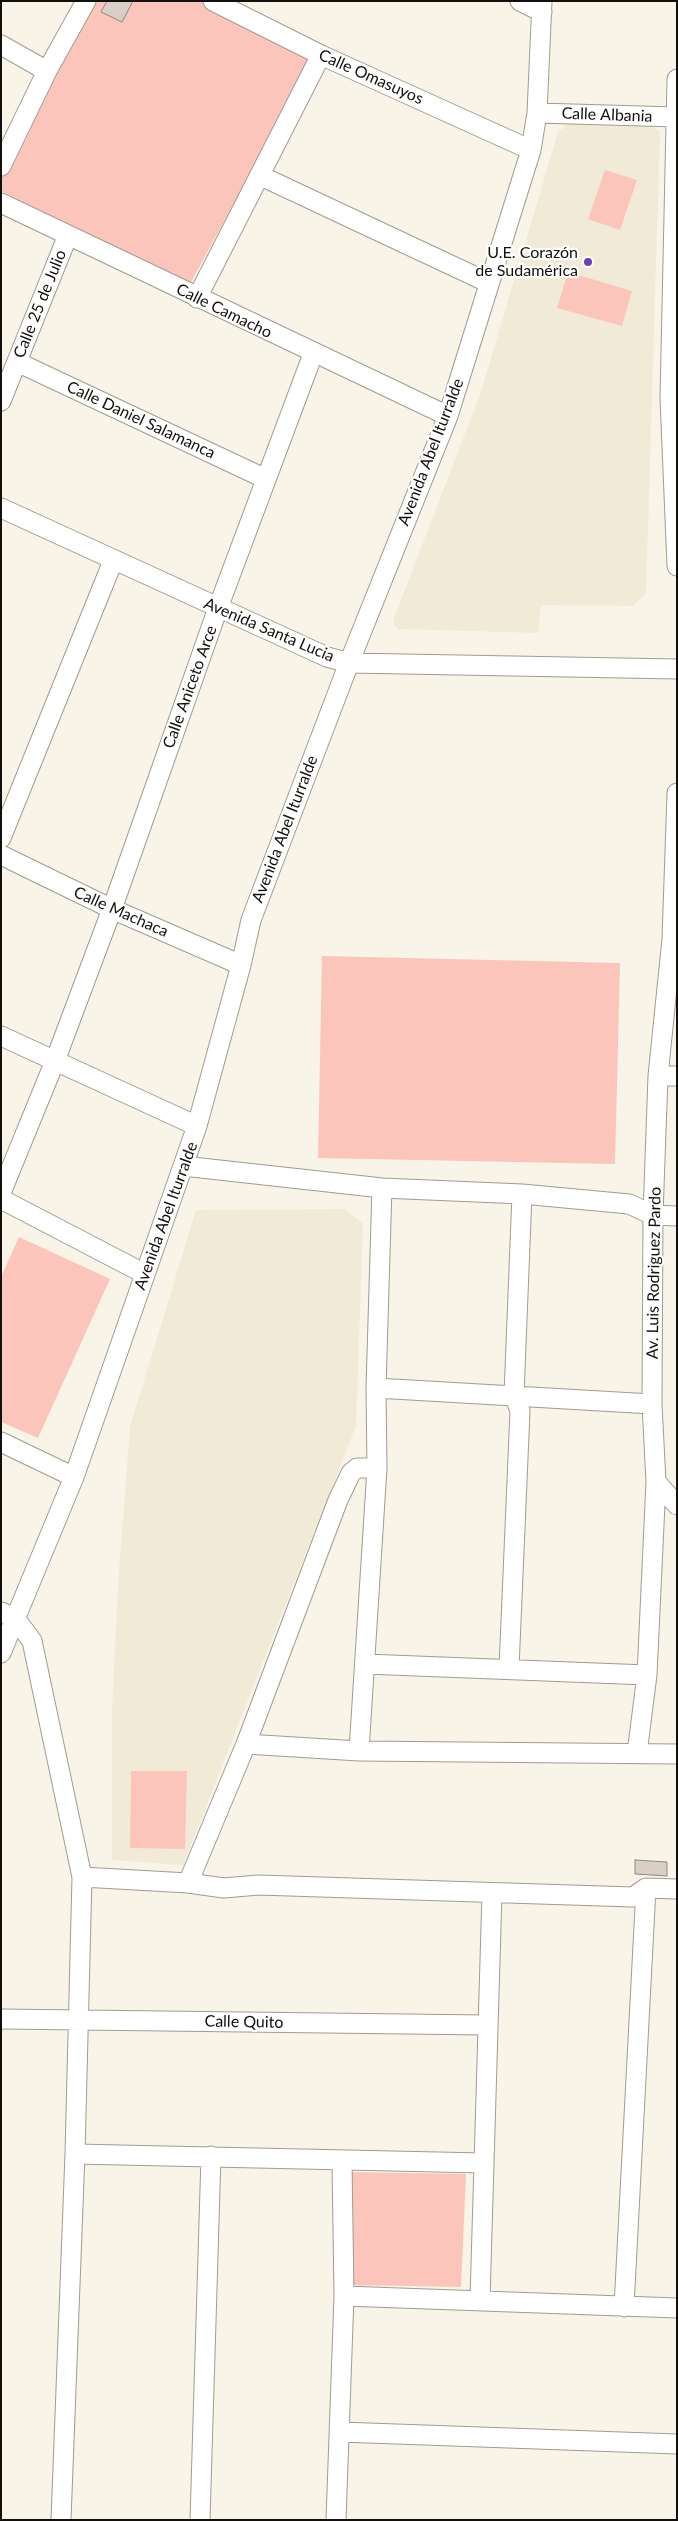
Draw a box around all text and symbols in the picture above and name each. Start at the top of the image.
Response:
street label: Calle Omasuyos [316,45,426,109]
street label: Calle Albania [561,104,653,126]
place label: U.E. Corazón de Sudamérica [475,243,578,281]
street label: Calle 25 de Julio [10,247,70,361]
marker: U.E. Corazón de Sudamérica [582,256,594,268]
street label: Calle Camacho [173,280,275,342]
street label: Avenida Abel Iturralde [394,376,468,528]
street label: Calle Daniel Salamanca [64,377,218,463]
street label: Avenida Santa Lucia [201,594,337,666]
street label: Calle Aniceto Arce [159,623,221,751]
street label: Avenida Abel Iturralde [248,753,322,905]
street label: Calle Machaca [71,883,171,941]
street label: Avenida Abel Iturralde [130,1139,202,1293]
street label: Av. Luis Rodriguez Pardo [643,1187,665,1359]
street label: Calle Quito [204,2012,284,2032]

